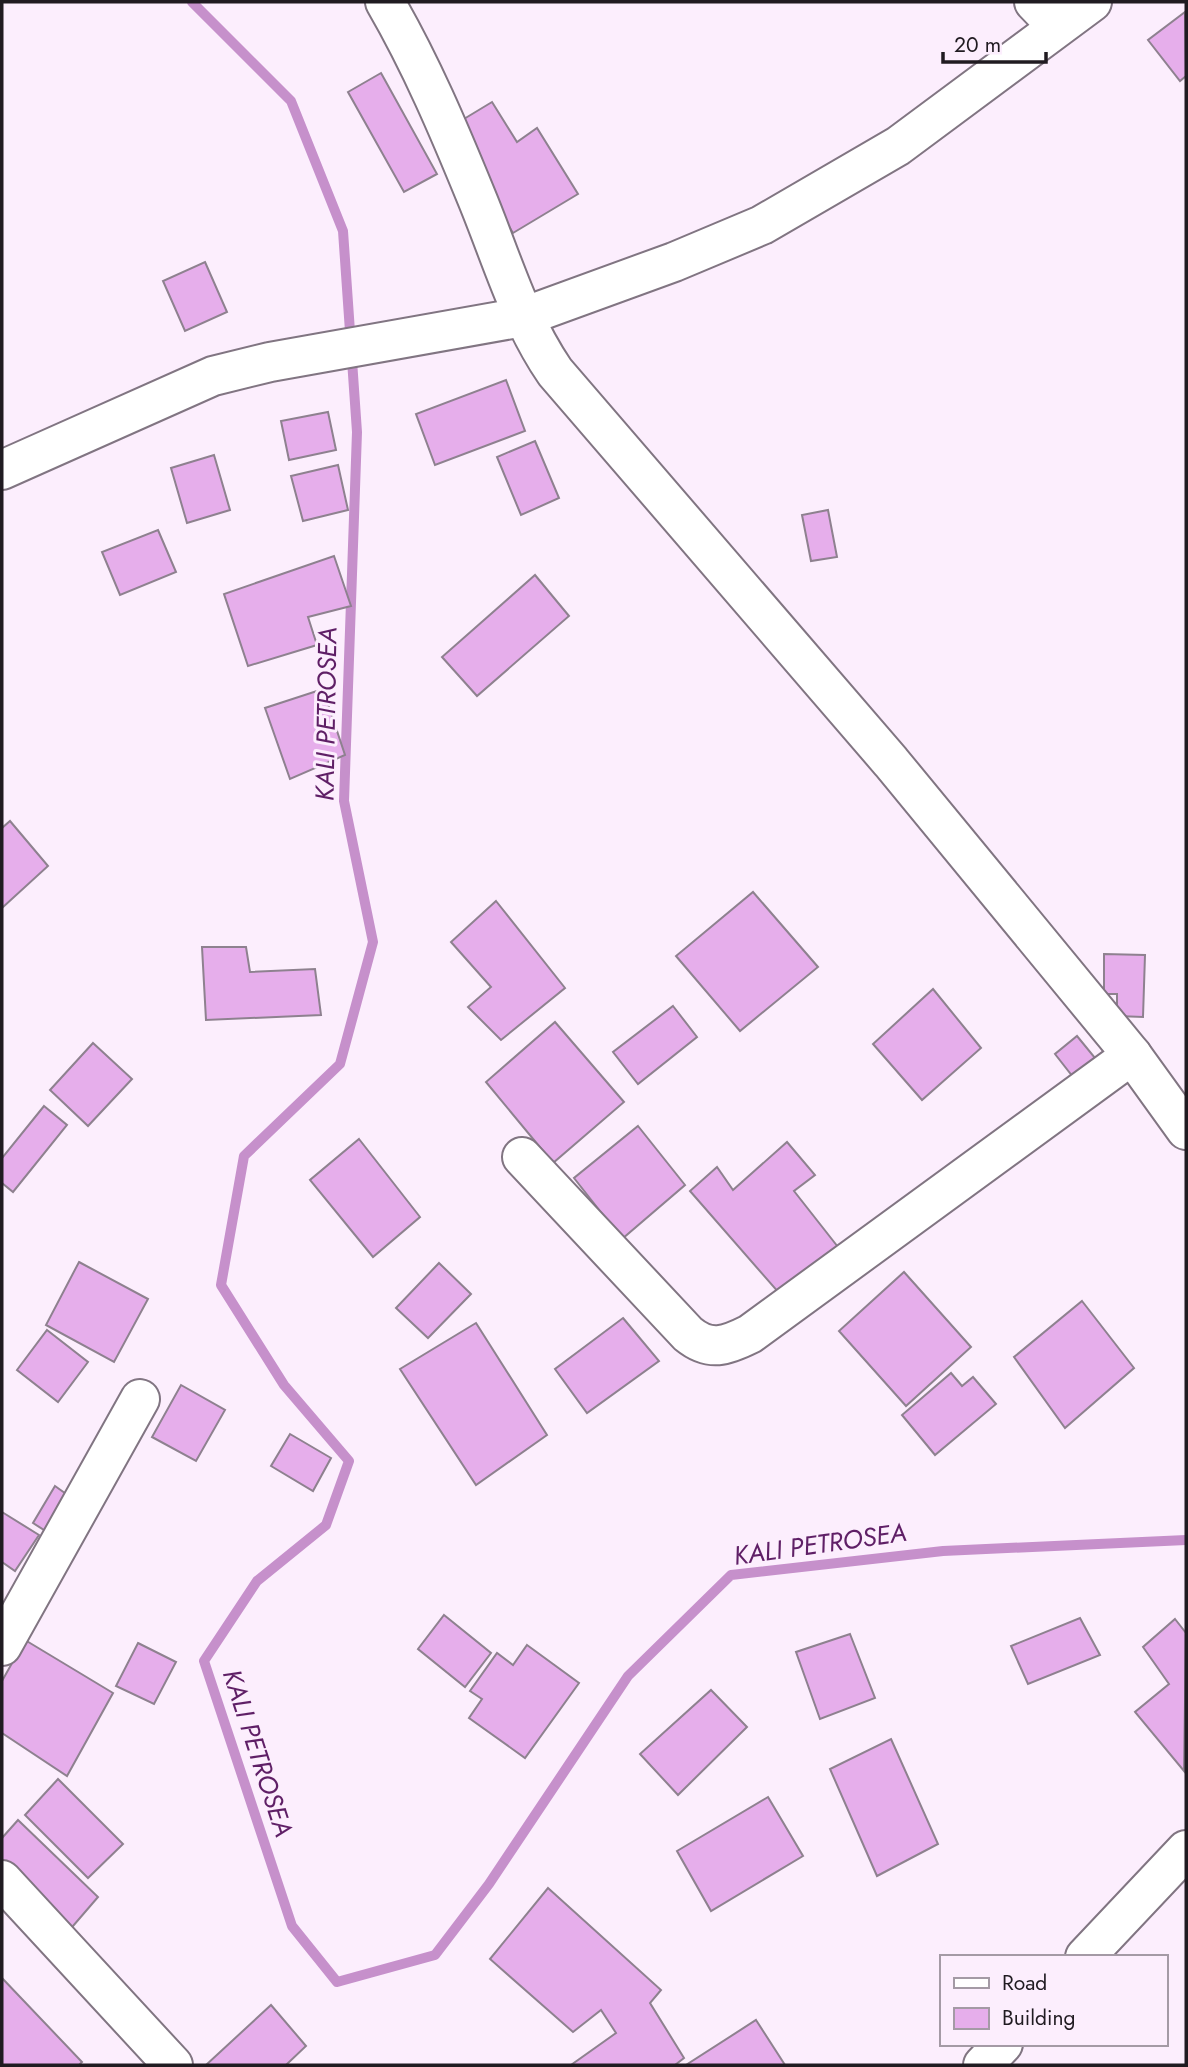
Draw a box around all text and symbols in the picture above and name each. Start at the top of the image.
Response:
scale bar [943,21,1046,65]
text: 20 m [954,30,1001,60]
water label: KALI PETROSEA [305,627,347,801]
water label: KALI PETROSEA [731,1513,909,1575]
water label: KALI PETROSEA [213,1664,303,1842]
legend [940,1955,1167,2046]
text: Road [1002,1968,1047,1998]
text: Building [1002,2003,1075,2033]

